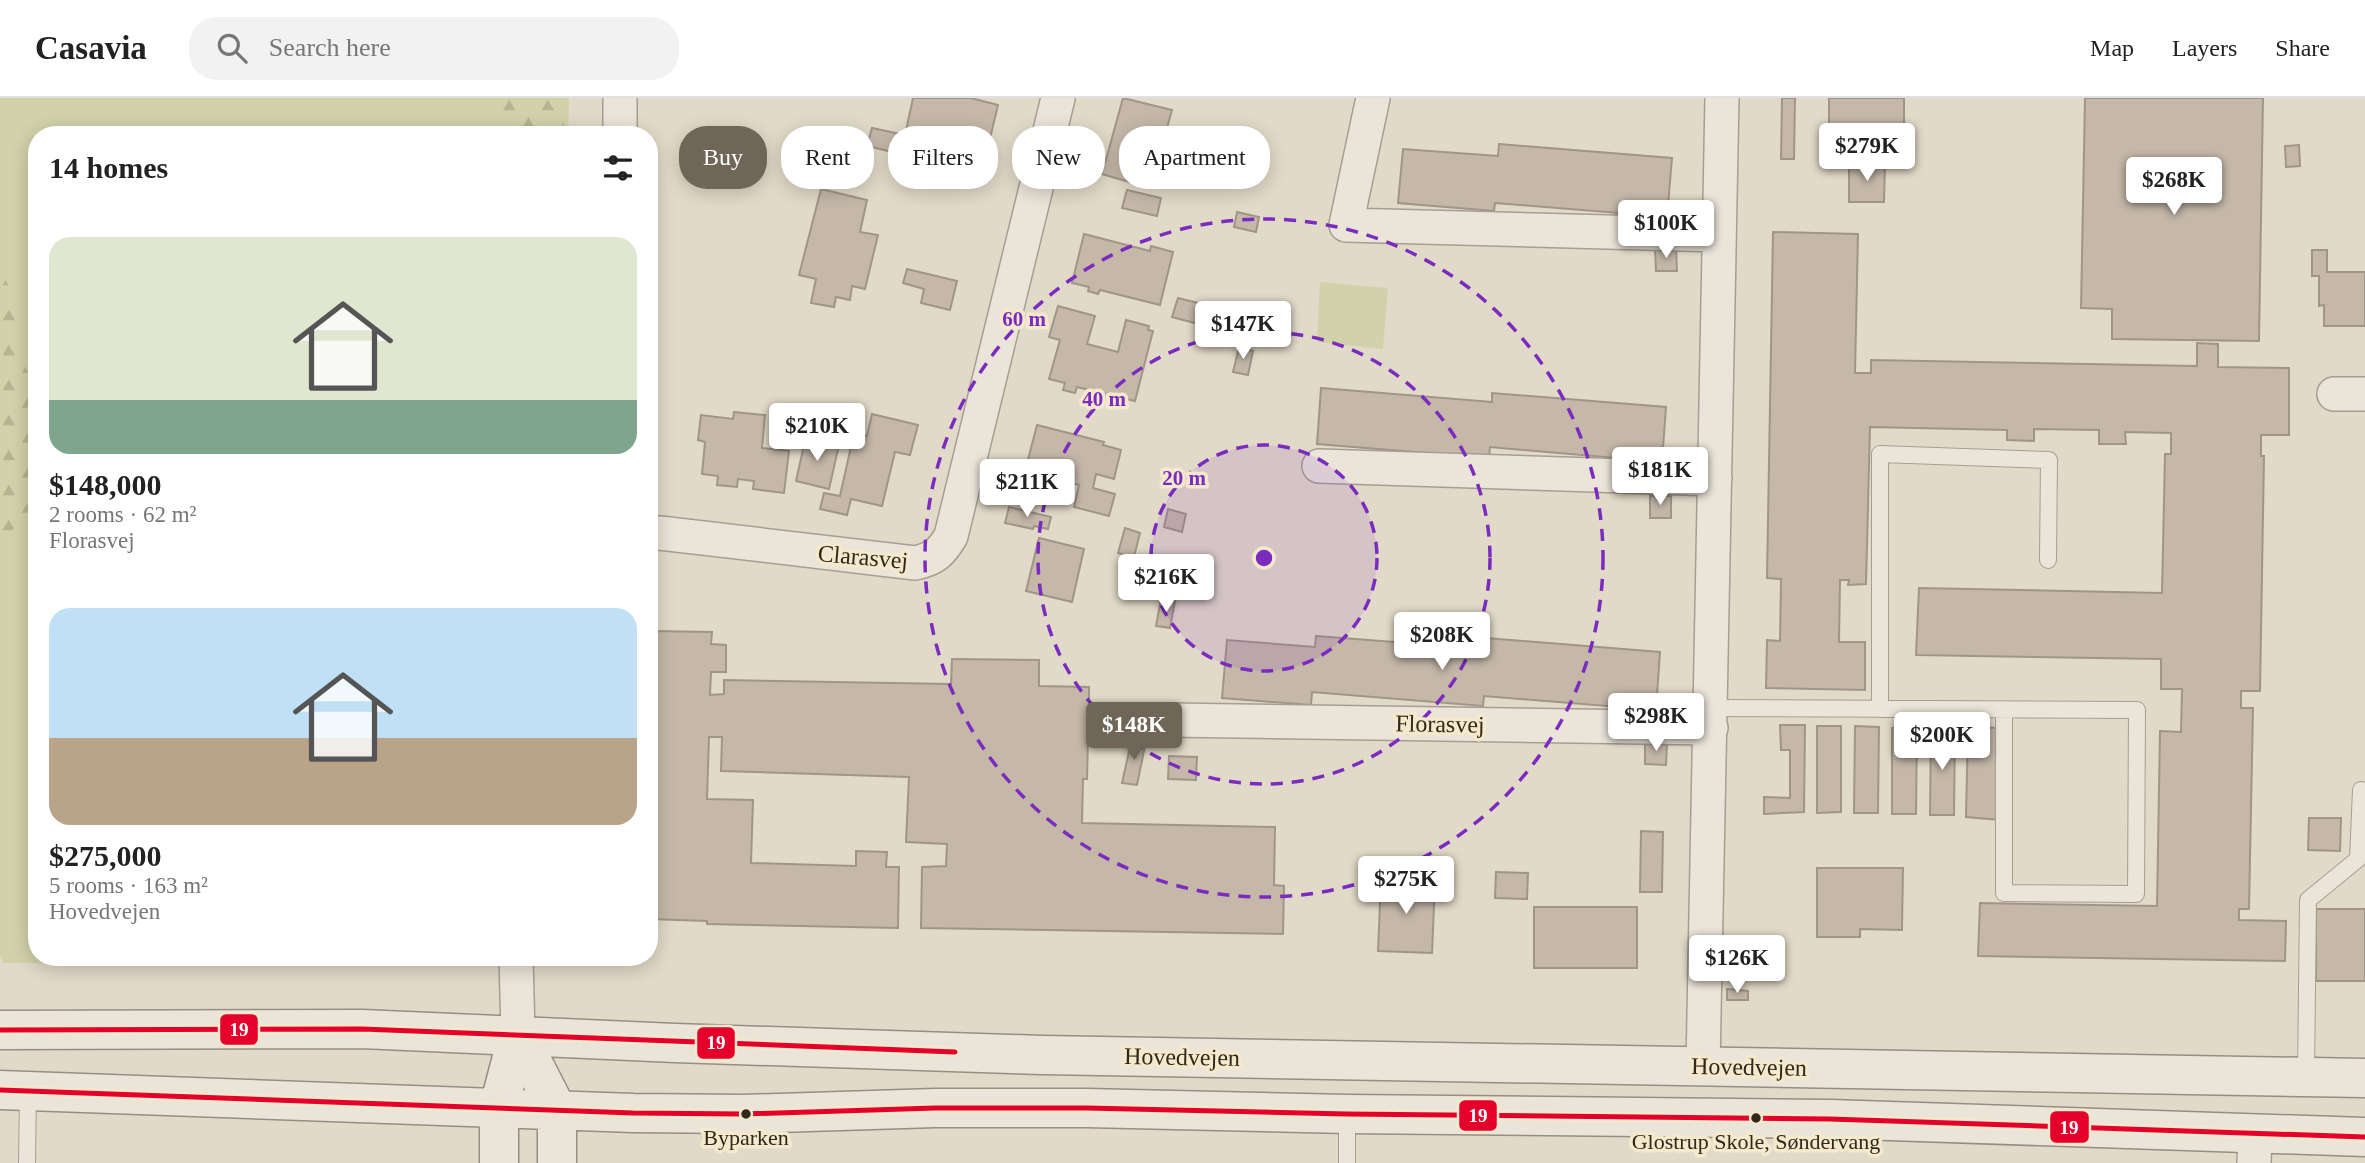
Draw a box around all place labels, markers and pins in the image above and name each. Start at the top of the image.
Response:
pin: $279K [1818,123,1916,183]
pin: $268K [2125,158,2223,217]
pin: $100K [1617,200,1715,260]
pin: $147K [1194,302,1292,361]
pin: $210K [768,404,866,463]
pin: $181K [1611,448,1709,507]
pin: $211K [978,460,1076,519]
centre of rings [1252,546,1276,570]
pin: $216K [1117,554,1215,614]
pin: $208K [1393,612,1491,672]
pin: $298K [1607,694,1705,753]
pin: $148K [1085,702,1183,762]
pin: $200K [1893,712,1991,772]
pin: $275K [1357,856,1455,916]
pin: $126K [1688,936,1786,995]
marker: Byparken [739,1107,753,1121]
marker: Glostrup Skole, Søndervang [1749,1111,1763,1125]
place label: Byparken [703,1125,789,1150]
place label: Glostrup Skole, Søndervang [1632,1129,1880,1154]

